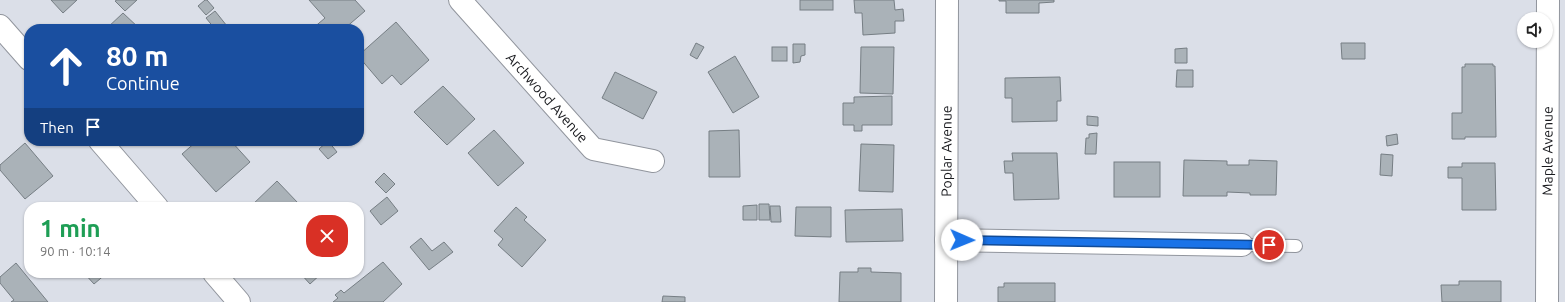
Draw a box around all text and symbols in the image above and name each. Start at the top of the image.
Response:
map controls [1517,12,1553,48]
button: sound [1517,12,1553,48]
icon: ahead [40,40,92,92]
text: 80 m [106,40,168,71]
street label: Archwood Avenue [503,50,591,146]
text: Continue [106,73,180,93]
street label: Poplar Avenue [938,105,955,197]
street label: Maple Avenue [1539,106,1556,196]
icon: arrive [82,116,104,138]
text: Then [40,119,74,136]
text: 1 min [40,215,101,242]
button: close [306,215,348,257]
position arrow [941,219,983,261]
pin [1252,228,1286,262]
icon: arrive [1258,234,1280,256]
text: 90 m · 10:14 [40,244,111,258]

